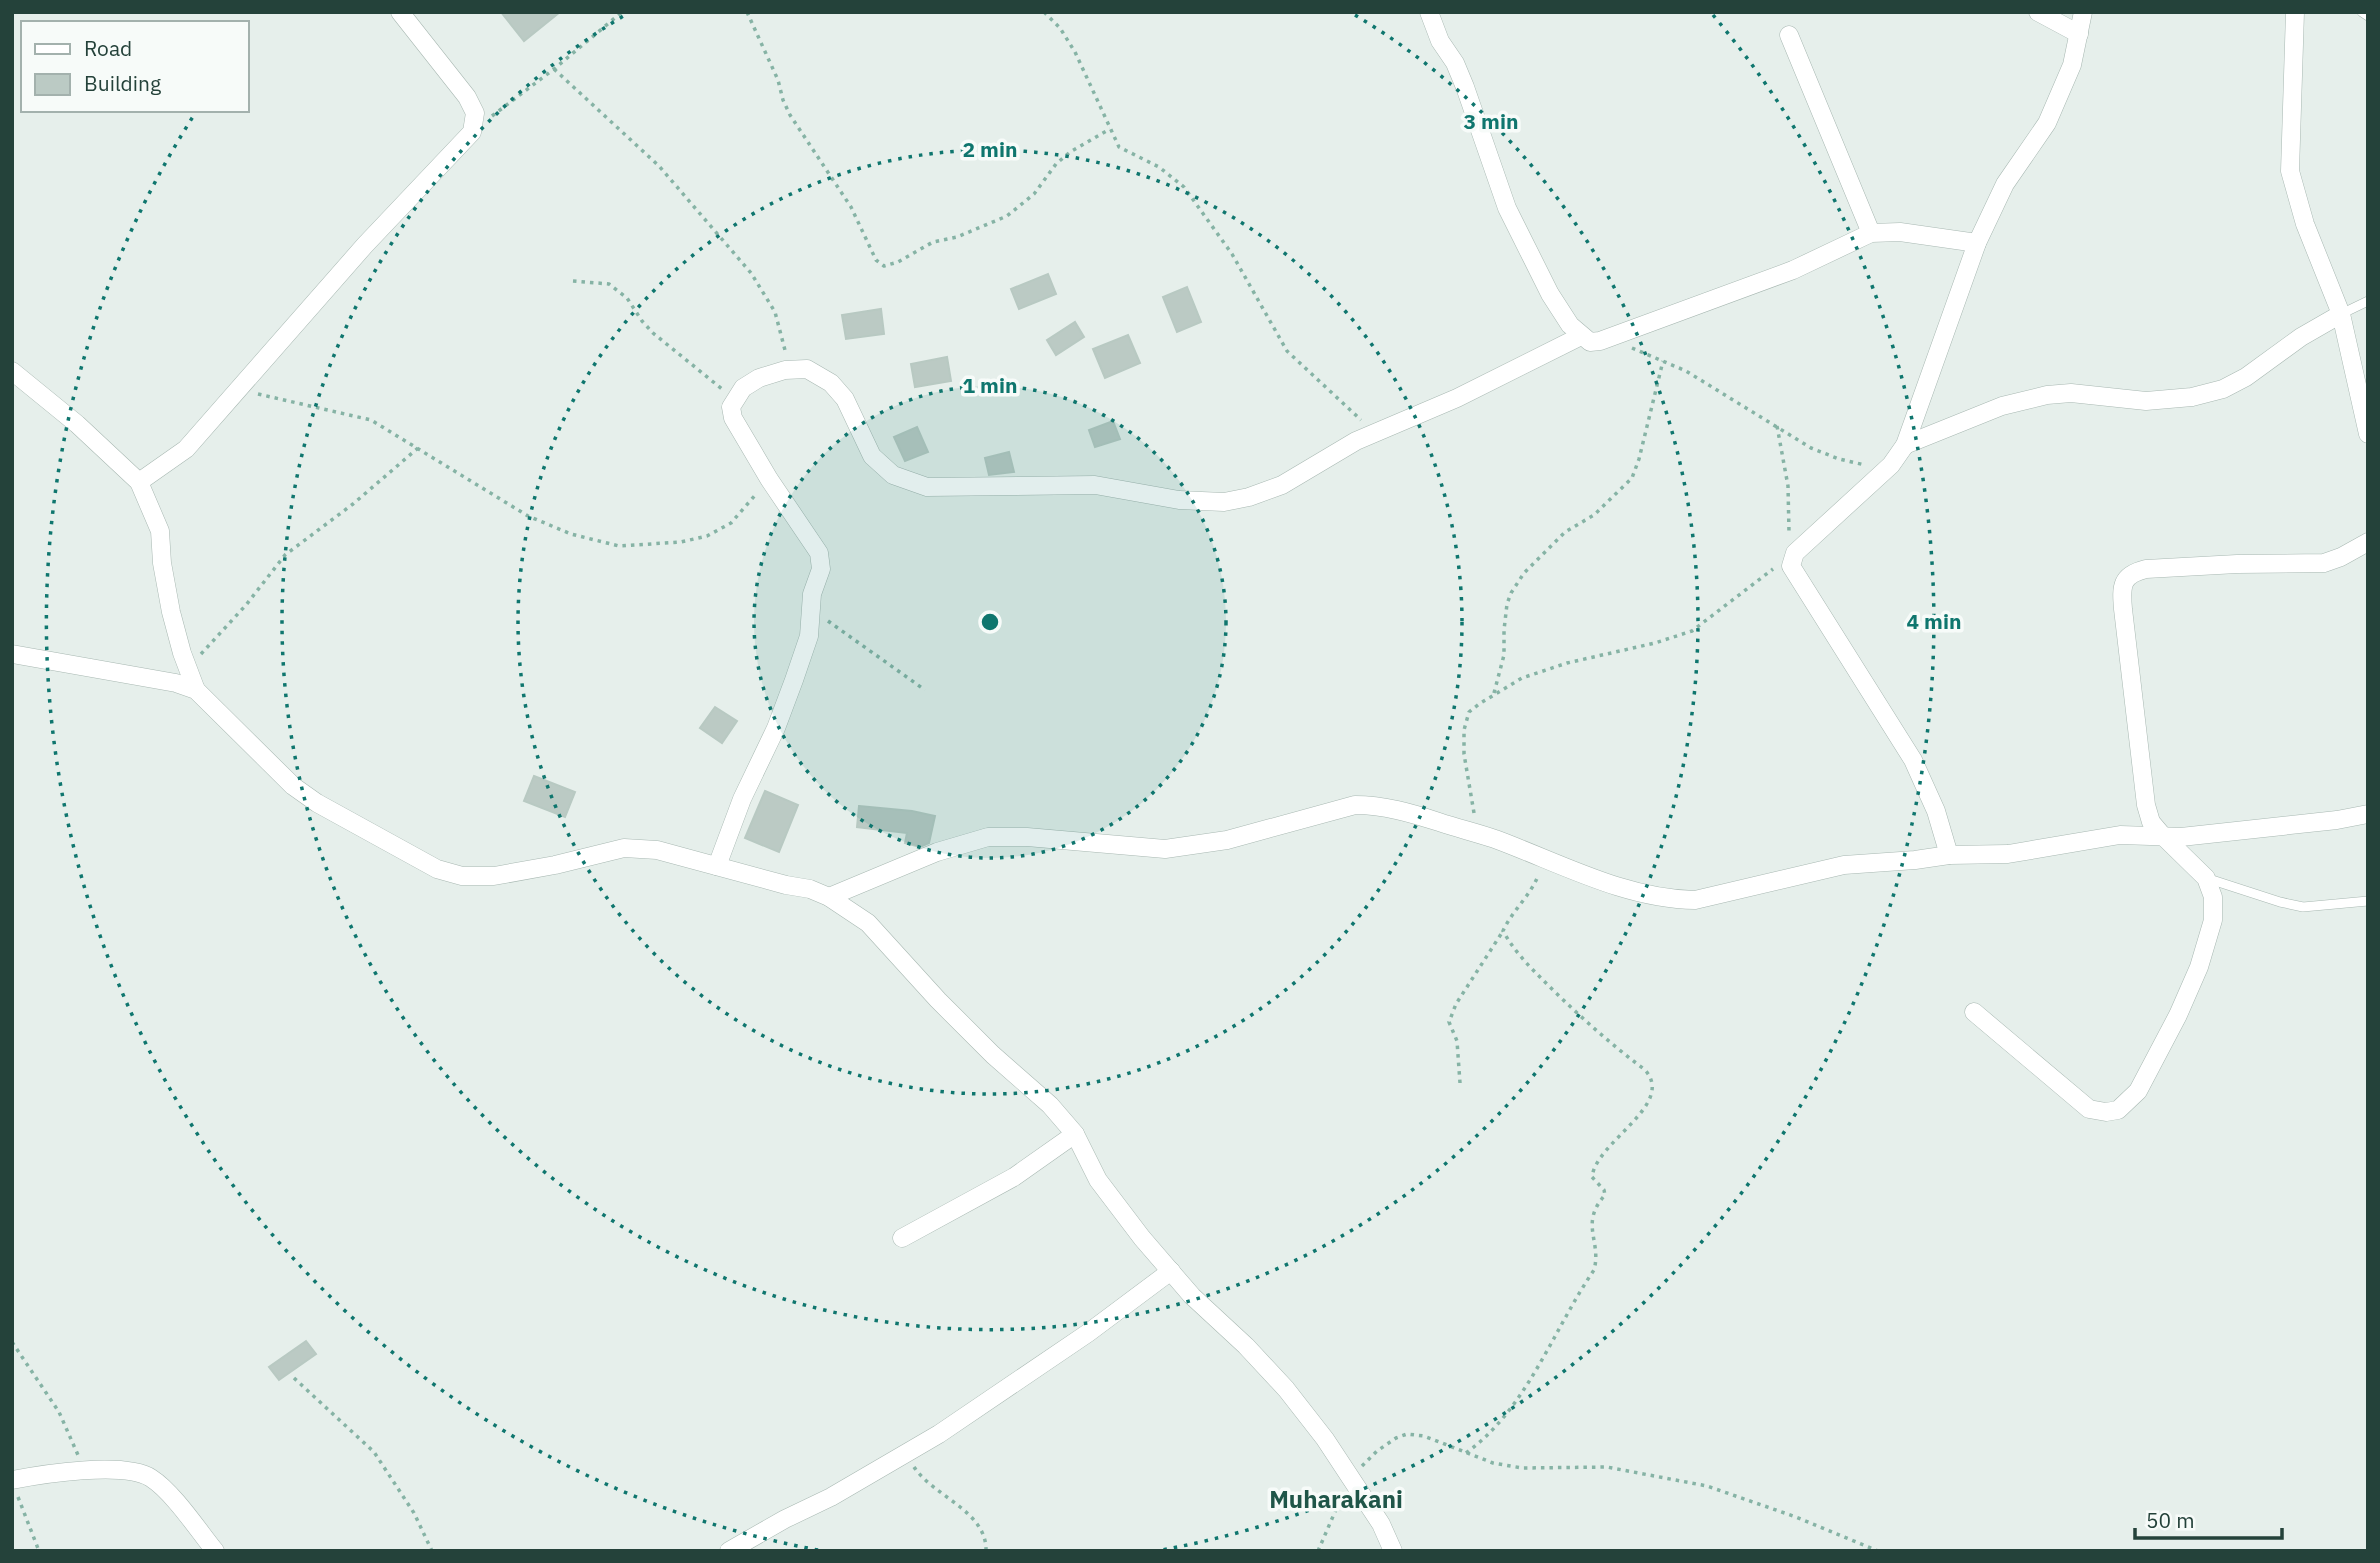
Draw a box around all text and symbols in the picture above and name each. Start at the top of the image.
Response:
legend [21,21,248,112]
text: Road [84,34,132,62]
text: Building [84,69,161,97]
text: 3 min [1464,107,1518,135]
text: 2 min [963,135,1017,163]
text: 1 min [963,371,1017,399]
text: 4 min [1907,607,1961,635]
centre of rings [978,610,1002,634]
district label: Muharakani [1269,1483,1403,1515]
scale bar [2135,1496,2282,1540]
text: 50 m [2146,1506,2195,1534]

